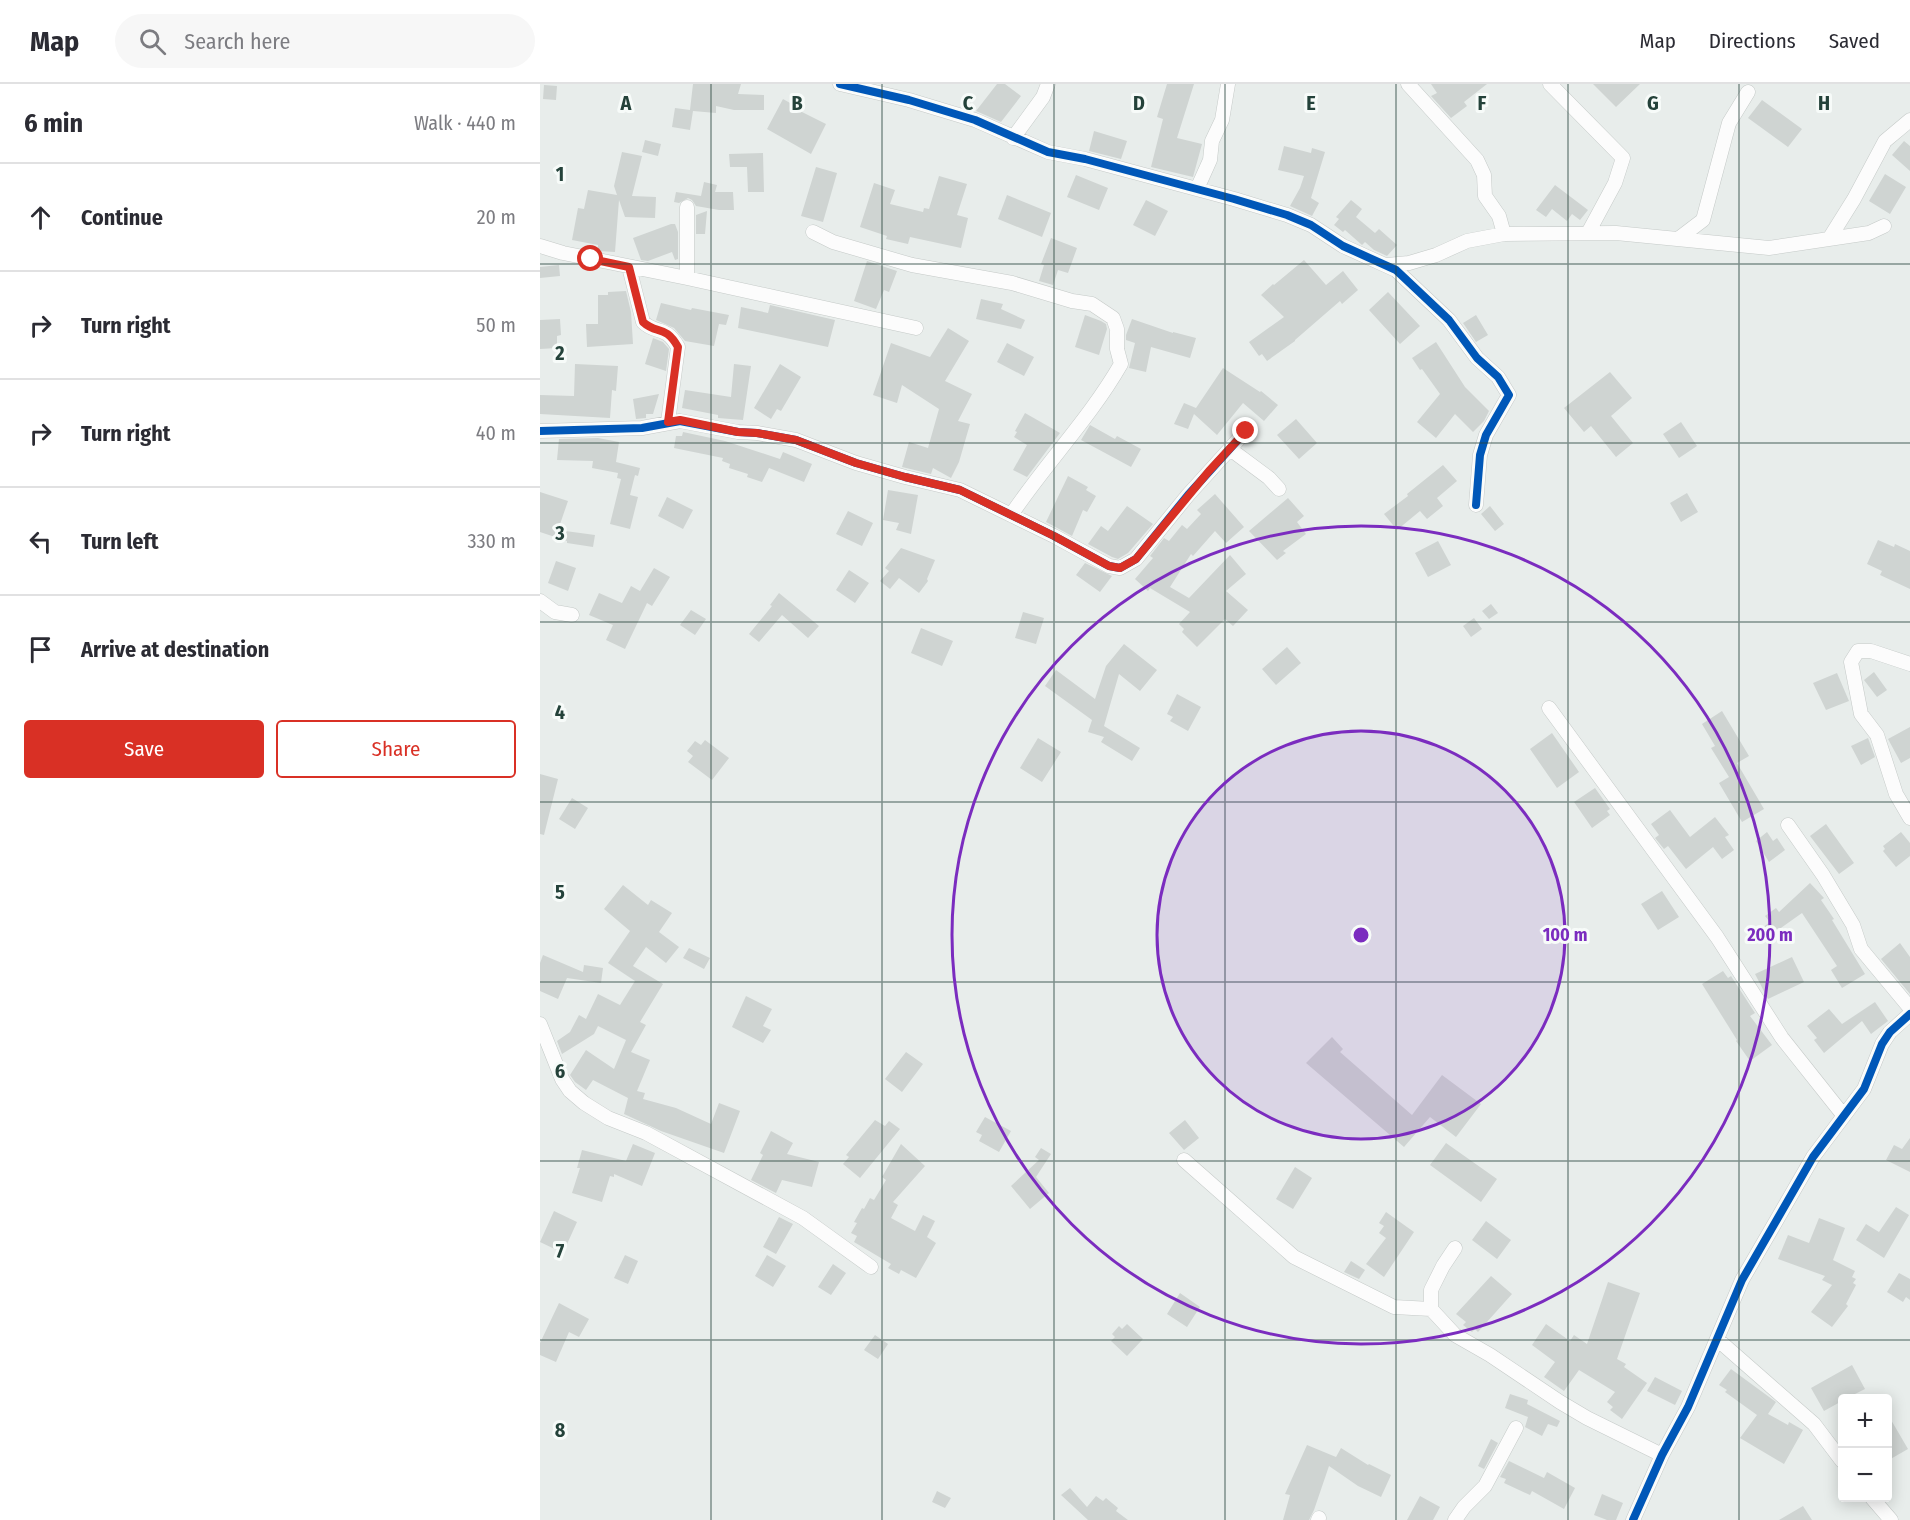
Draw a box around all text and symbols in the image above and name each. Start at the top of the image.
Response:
search box [115,14,535,68]
text: Map [30,25,79,58]
icon: search [136,25,169,58]
text: Search here [184,28,290,55]
text: Map [1639,28,1676,54]
text: Directions [1709,28,1796,54]
text: Saved [1829,28,1880,54]
text: A [620,91,633,115]
text: B [791,91,803,115]
text: C [963,91,974,115]
text: D [1133,91,1145,115]
text: E [1306,91,1316,115]
text: F [1478,91,1487,115]
text: G [1647,91,1659,115]
text: H [1818,91,1830,115]
text: 6 min [24,108,83,139]
text: Walk · 440 m [414,111,516,135]
text: 1 [556,162,564,186]
icon: ahead [24,201,57,234]
text: Continue [81,204,163,231]
text: 20 m [477,205,516,229]
route start [577,245,603,271]
icon: right [24,309,57,342]
text: Turn right [81,312,170,339]
text: 50 m [476,313,516,337]
text: 2 [554,341,565,365]
icon: right [24,417,57,450]
route end [1232,417,1258,443]
text: Turn right [81,420,170,447]
text: 40 m [476,421,516,445]
text: 3 [554,521,565,545]
icon: left [24,525,57,558]
text: Turn left [81,528,159,555]
text: 330 m [467,529,516,553]
icon: arrive [24,633,57,666]
text: Arrive at destination [81,636,269,663]
text: 4 [555,700,565,724]
button: Save [24,720,264,778]
button: Share [276,720,516,778]
text: 5 [555,880,565,904]
text: 100 m [1543,924,1587,946]
text: 200 m [1746,924,1793,946]
centre of rings [1351,925,1371,945]
text: 6 [555,1059,565,1083]
text: 7 [556,1239,565,1263]
map controls [1838,1394,1892,1502]
button: + [1838,1394,1892,1448]
text: 8 [555,1418,566,1442]
button: − [1838,1448,1892,1502]

